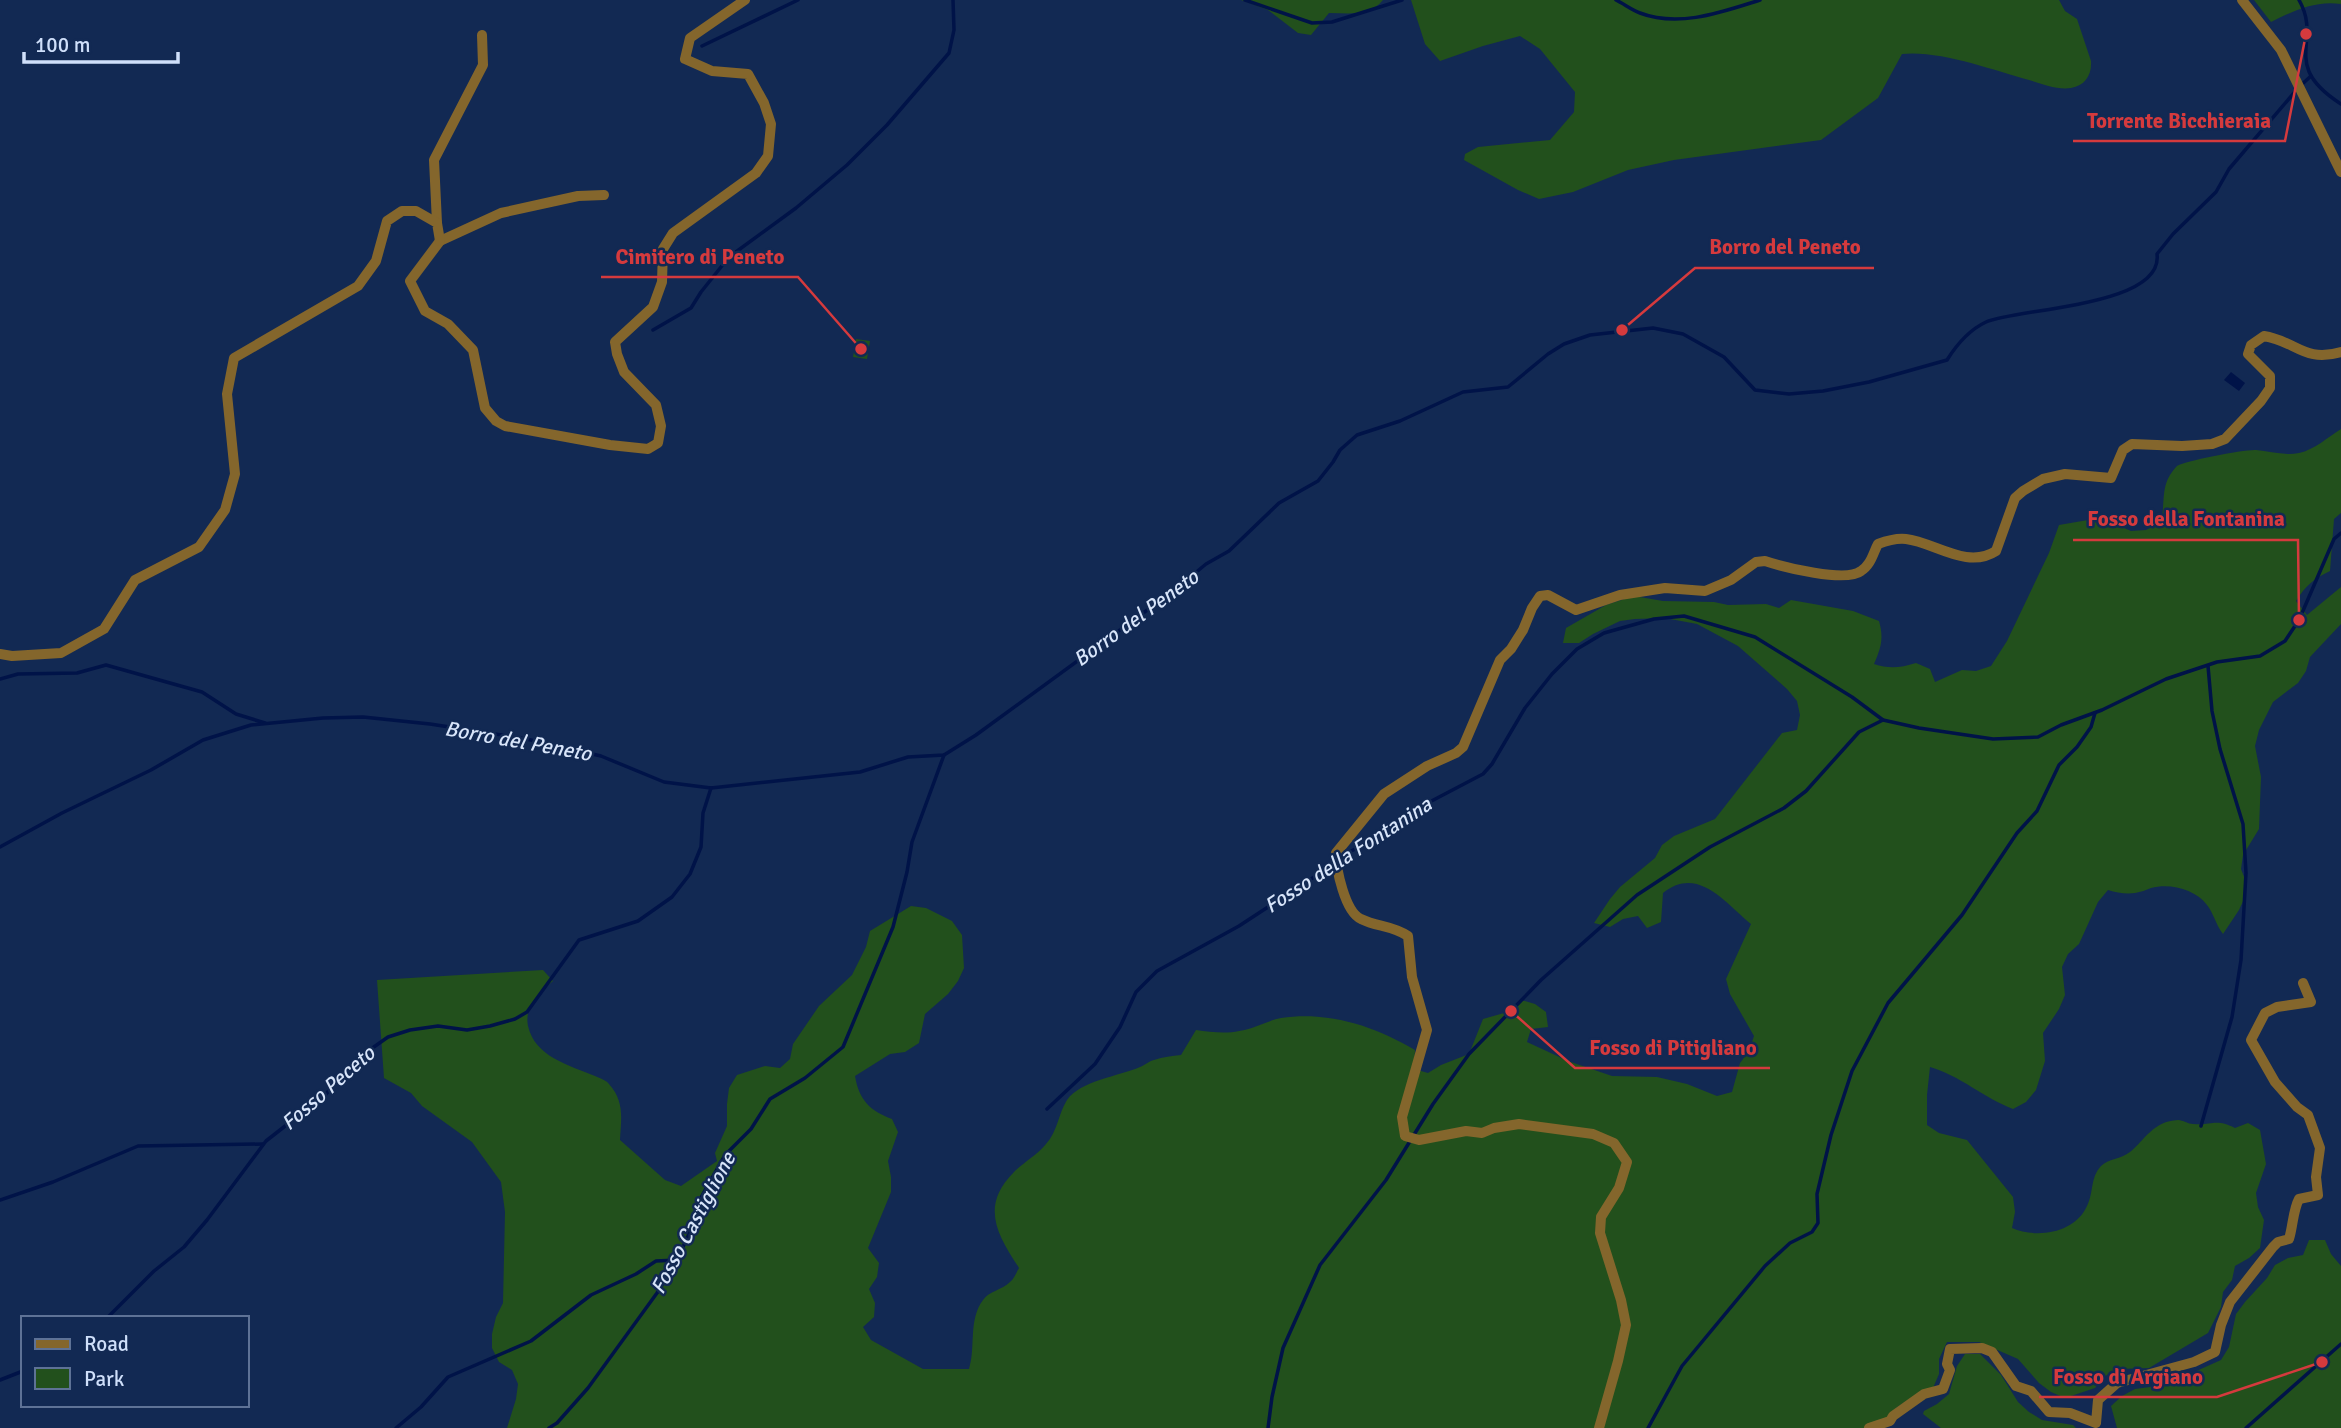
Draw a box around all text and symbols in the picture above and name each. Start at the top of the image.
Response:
scale bar [24,21,178,65]
text: 100 m [35,32,90,58]
callout: Torrente Bicchieraia [2073,99,2285,141]
text: Torrente Bicchieraia [2087,108,2271,134]
callout: Borro del Peneto [1695,226,1874,268]
text: Borro del Peneto [1709,234,1861,260]
callout: Cimitero di Peneto [601,235,798,277]
text: Cimitero di Peneto [615,244,785,270]
callout: Fosso della Fontanina [2073,498,2298,540]
text: Fosso della Fontanina [2087,506,2285,532]
water label: Borro del Peneto [1068,563,1205,672]
water label: Borro del Peneto [443,715,594,767]
water label: Fosso della Fontanina [1259,790,1438,919]
callout: Fosso di Pitigliano [1575,1026,1770,1068]
text: Fosso di Pitigliano [1589,1035,1757,1061]
water label: Fosso Peceto [276,1040,381,1136]
water label: Fosso Castiglione [645,1146,742,1298]
legend [21,1316,248,1407]
text: Road [84,1331,129,1357]
callout: Fosso di Argiano [2039,1355,2217,1397]
text: Fosso di Argiano [2053,1364,2203,1390]
text: Park [84,1366,125,1392]

